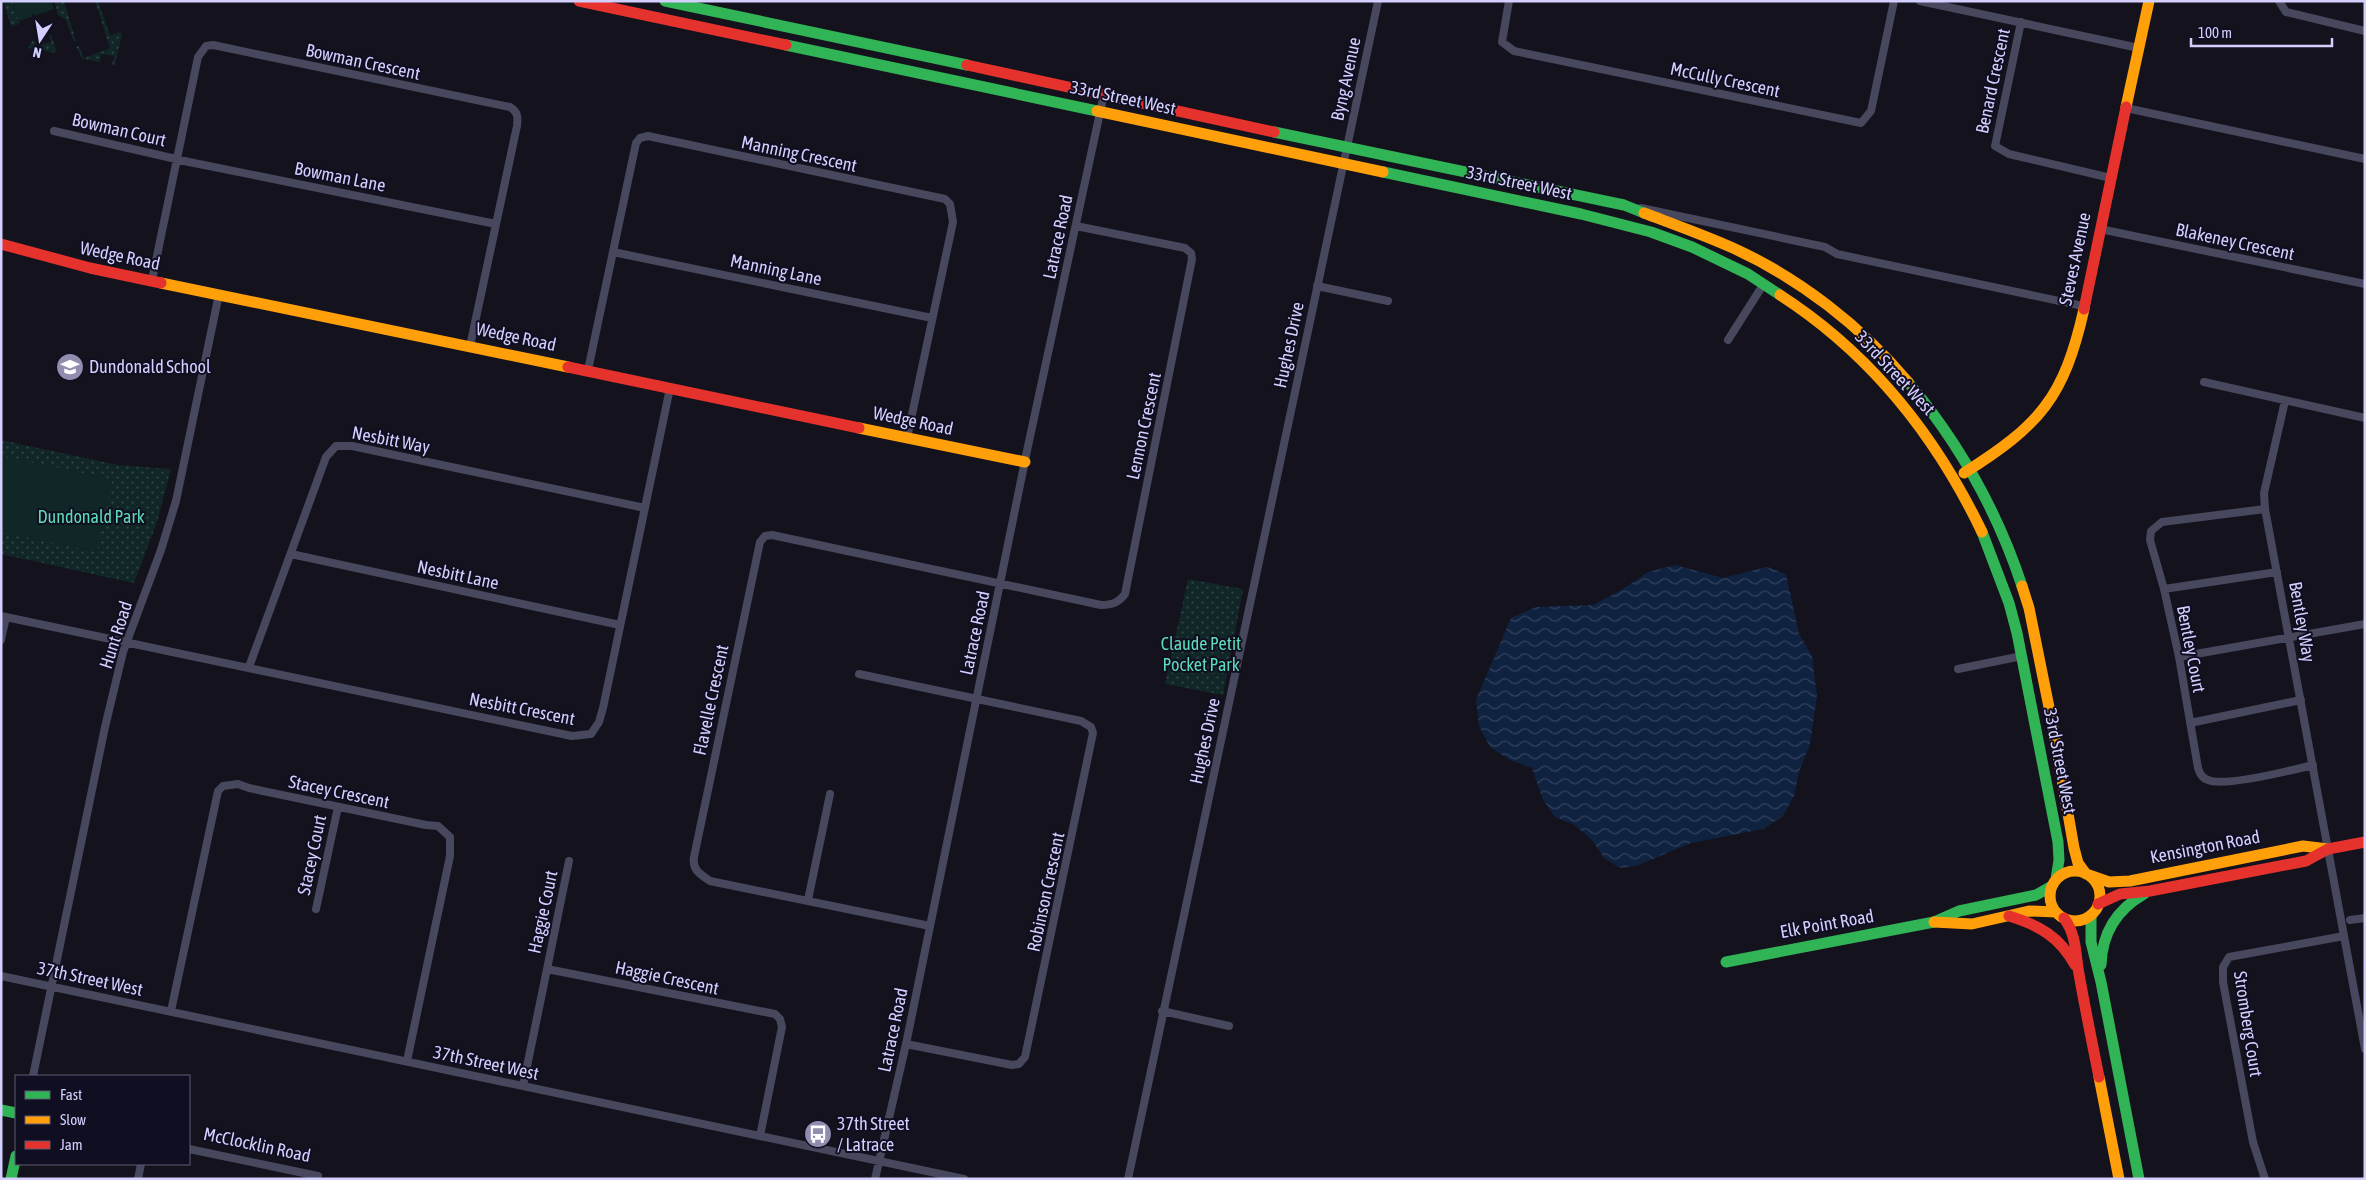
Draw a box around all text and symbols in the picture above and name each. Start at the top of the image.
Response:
north arrow [15,15,65,65]
scale bar [2191,15,2332,47]
text: 100 m [2198,24,2232,41]
street label: Benard Crescent [1971,26,2014,135]
street label: Byng Avenue [1326,35,1365,123]
street label: Bowman Crescent [304,39,422,84]
text: N [32,44,43,61]
street label: McCully Crescent [1668,58,1782,101]
street label: 33rd Street West [1068,76,1178,119]
street label: Bowman Court [70,109,168,151]
street label: Manning Crescent [739,131,859,176]
street label: Bowman Lane [293,157,387,196]
street label: 33rd Street West [1464,161,1574,204]
street label: Latrace Road [1038,193,1077,281]
street label: Steves Avenue [2054,210,2095,307]
street label: Blakeney Crescent [2174,219,2296,264]
street label: Wedge Road [78,237,162,274]
street label: Manning Lane [728,250,824,289]
street label: Hughes Drive [1269,300,1308,390]
street label: Wedge Road [474,318,558,355]
street label: 33rd Street West [1851,326,1940,419]
school or university icon: Dundonald School [55,352,85,382]
place label: Dundonald School [89,356,211,377]
street label: Lennon Crescent [1122,370,1165,481]
street label: Wedge Road [871,402,955,439]
street label: Nesbitt Way [350,422,432,457]
park label: Dundonald Park [37,506,145,527]
street label: Nesbitt Lane [415,556,501,593]
street label: Bentley Way [2285,580,2320,664]
street label: Latrace Road [955,589,994,677]
street label: Hunt Road [95,598,136,671]
street label: Bentley Court [2173,603,2210,694]
park label: Claude Petit Pocket Park [1161,633,1241,675]
street label: Flavelle Crescent [689,643,732,757]
street label: Nesbitt Crescent [467,688,577,729]
street label: Hughes Drive [1185,696,1224,786]
street label: 33rd Street West [2040,706,2081,816]
street label: Stacey Crescent [287,771,391,812]
street label: Stacey Court [293,813,330,897]
street label: Kensington Road [2148,826,2262,867]
street label: Robinson Crescent [1023,830,1068,954]
street label: Haggie Court [523,868,562,955]
street label: Elk Point Road [1778,905,1875,942]
street label: Haggie Crescent [613,956,721,999]
street label: 37th Street West [35,957,145,1000]
street label: Stromberg Court [2230,970,2267,1078]
street label: Latrace Road [873,986,912,1074]
street label: 37th Street West [431,1041,541,1084]
legend [15,1075,190,1165]
text: Fast [60,1086,82,1103]
text: Slow [60,1111,86,1128]
place label: 37th Street / Latrace [837,1113,910,1155]
bus stop icon: 37th Street / Latrace [803,1119,833,1149]
street label: McClocklin Road [202,1123,313,1166]
text: Jam [60,1136,83,1153]

